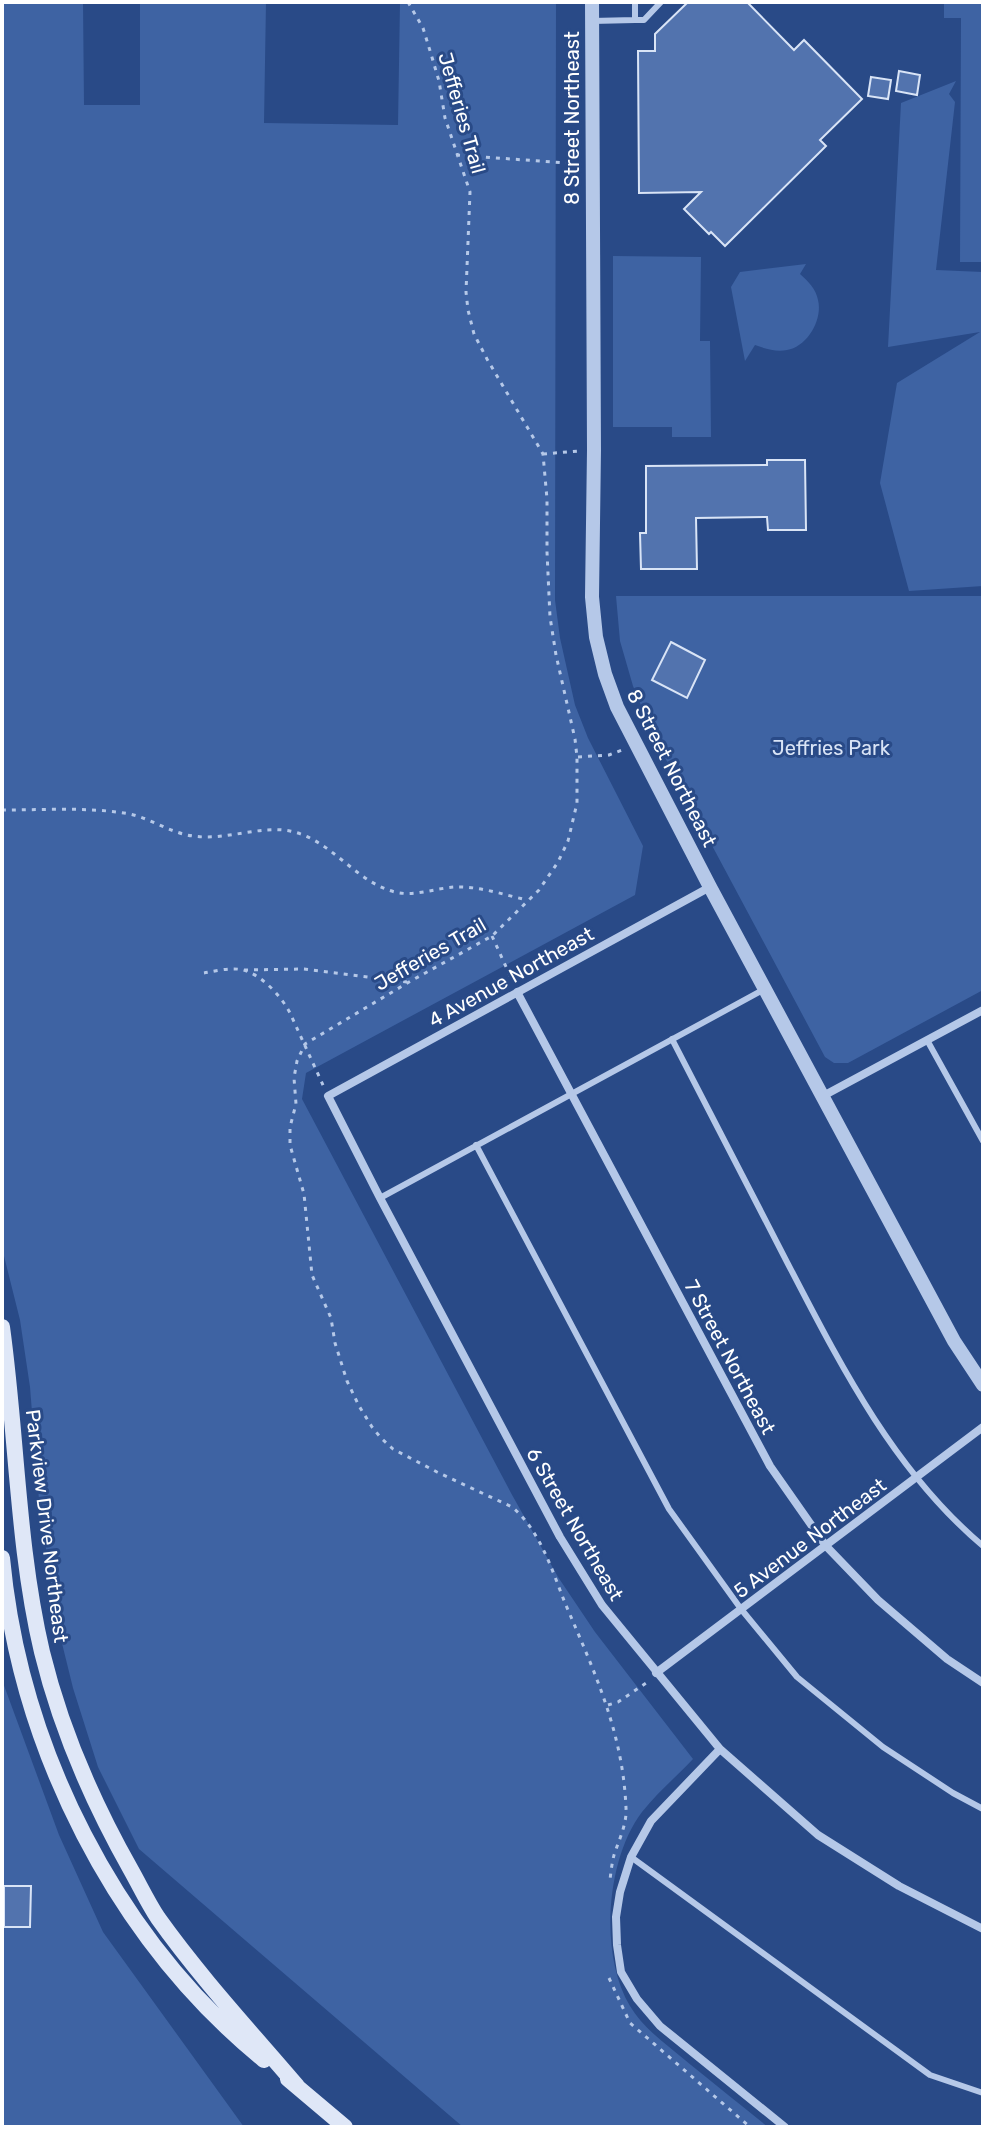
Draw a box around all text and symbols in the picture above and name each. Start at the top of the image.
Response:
street label: 8 Street Northeast [560,31,584,205]
street label: Jefferies Trail [433,50,491,176]
street label: 8 Street Northeast [622,685,722,851]
park label: Jeffries Park [772,736,891,760]
street label: Jefferies Trail [370,912,490,996]
street label: 4 Avenue Northeast [424,922,598,1032]
street label: 7 Street Northeast [679,1276,781,1438]
street label: Parkview Drive Northeast [21,1408,73,1644]
street label: 6 Street Northeast [521,1443,629,1605]
street label: 5 Avenue Northeast [729,1473,891,1603]

